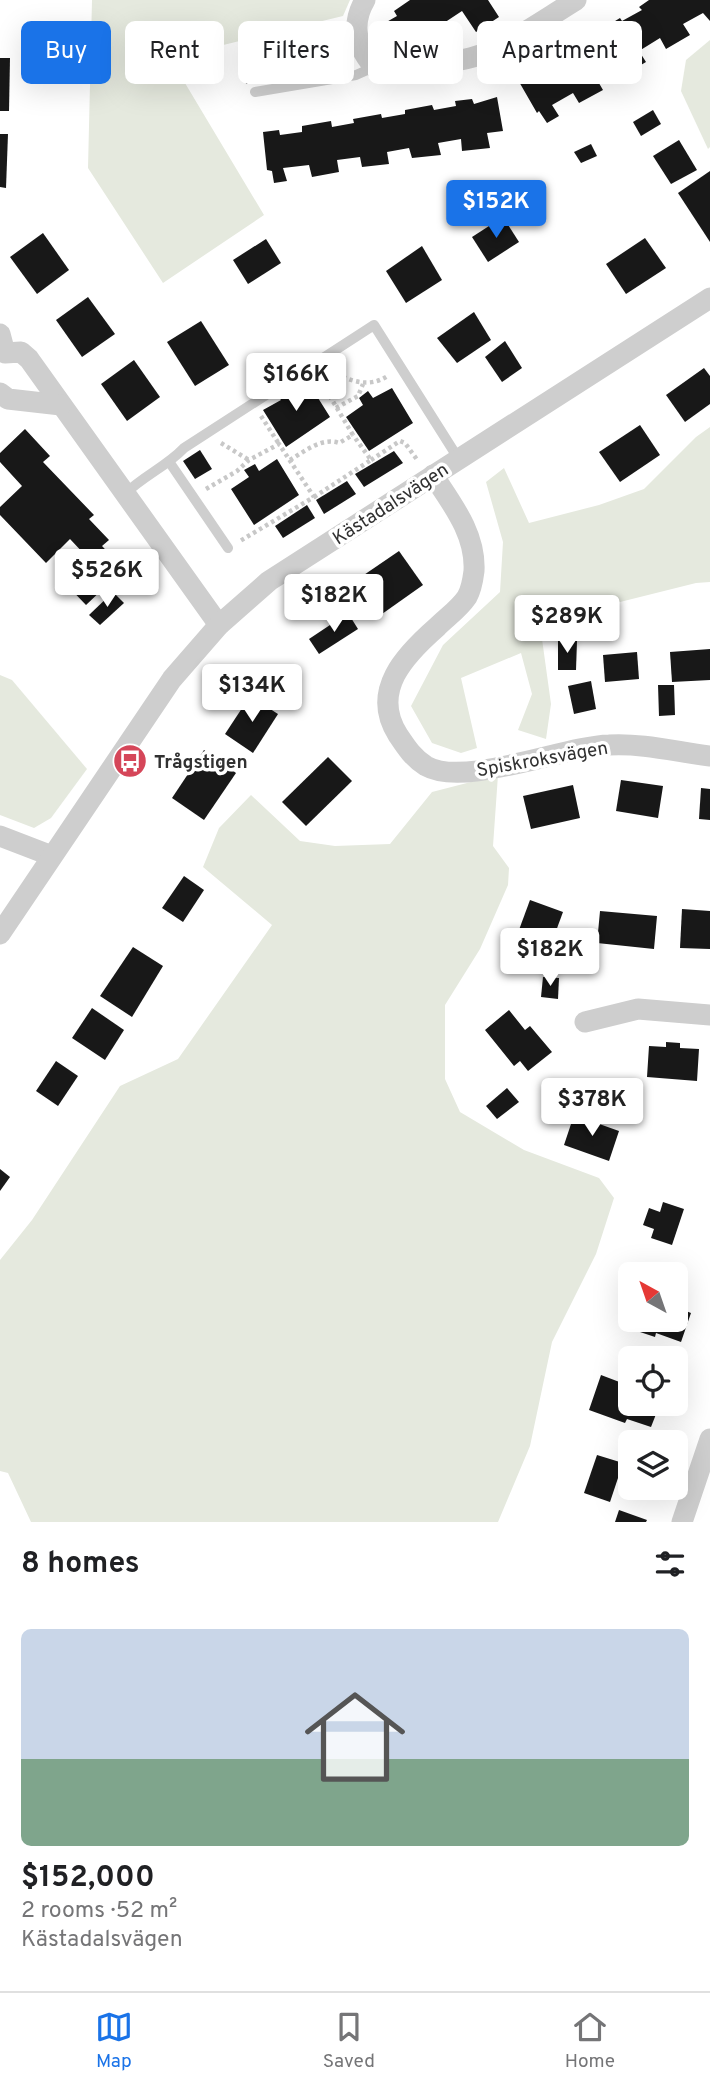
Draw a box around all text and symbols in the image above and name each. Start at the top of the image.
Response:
chip: Buy [21,21,111,84]
chip: Rent [125,21,224,84]
chip: Filters [238,21,354,84]
chip: New [368,21,463,84]
chip: Apartment [477,21,642,84]
pin: $152K [447,180,545,240]
text: $152K [462,188,530,217]
pin: $166K [247,354,345,413]
text: $166K [262,361,330,390]
street label: Kästadalsvägen [329,458,454,551]
pin: $526K [58,550,156,609]
text: $526K [71,557,143,586]
pin: $182K [285,574,383,634]
text: $182K [300,582,368,611]
pin: $289K [518,596,616,655]
text: $289K [531,603,603,632]
pin: $134K [203,664,301,724]
text: $134K [218,672,286,701]
street label: Spiskroksvägen [475,737,610,783]
bus stop icon: Trågstigen [111,742,149,780]
place label: Trågstigen [154,751,248,775]
pin: $182K [501,928,599,988]
text: $182K [516,936,584,965]
pin: $378K [543,1078,641,1138]
text: $378K [557,1086,627,1115]
north arrow [618,1262,688,1332]
map controls [618,1262,688,1500]
button: locate [618,1346,688,1416]
button: layers [618,1430,688,1500]
icon: filters [651,1545,689,1583]
text: 8 homes [21,1546,140,1583]
icon: home [292,1674,418,1800]
text: $152,000 [21,1860,155,1897]
text: 2 rooms · 52 m² [21,1897,177,1926]
text: Kästadalsvägen [21,1926,183,1955]
tab: Map [95,2008,133,2074]
tab: Saved [323,2008,375,2074]
tab: Home [565,2008,615,2074]

